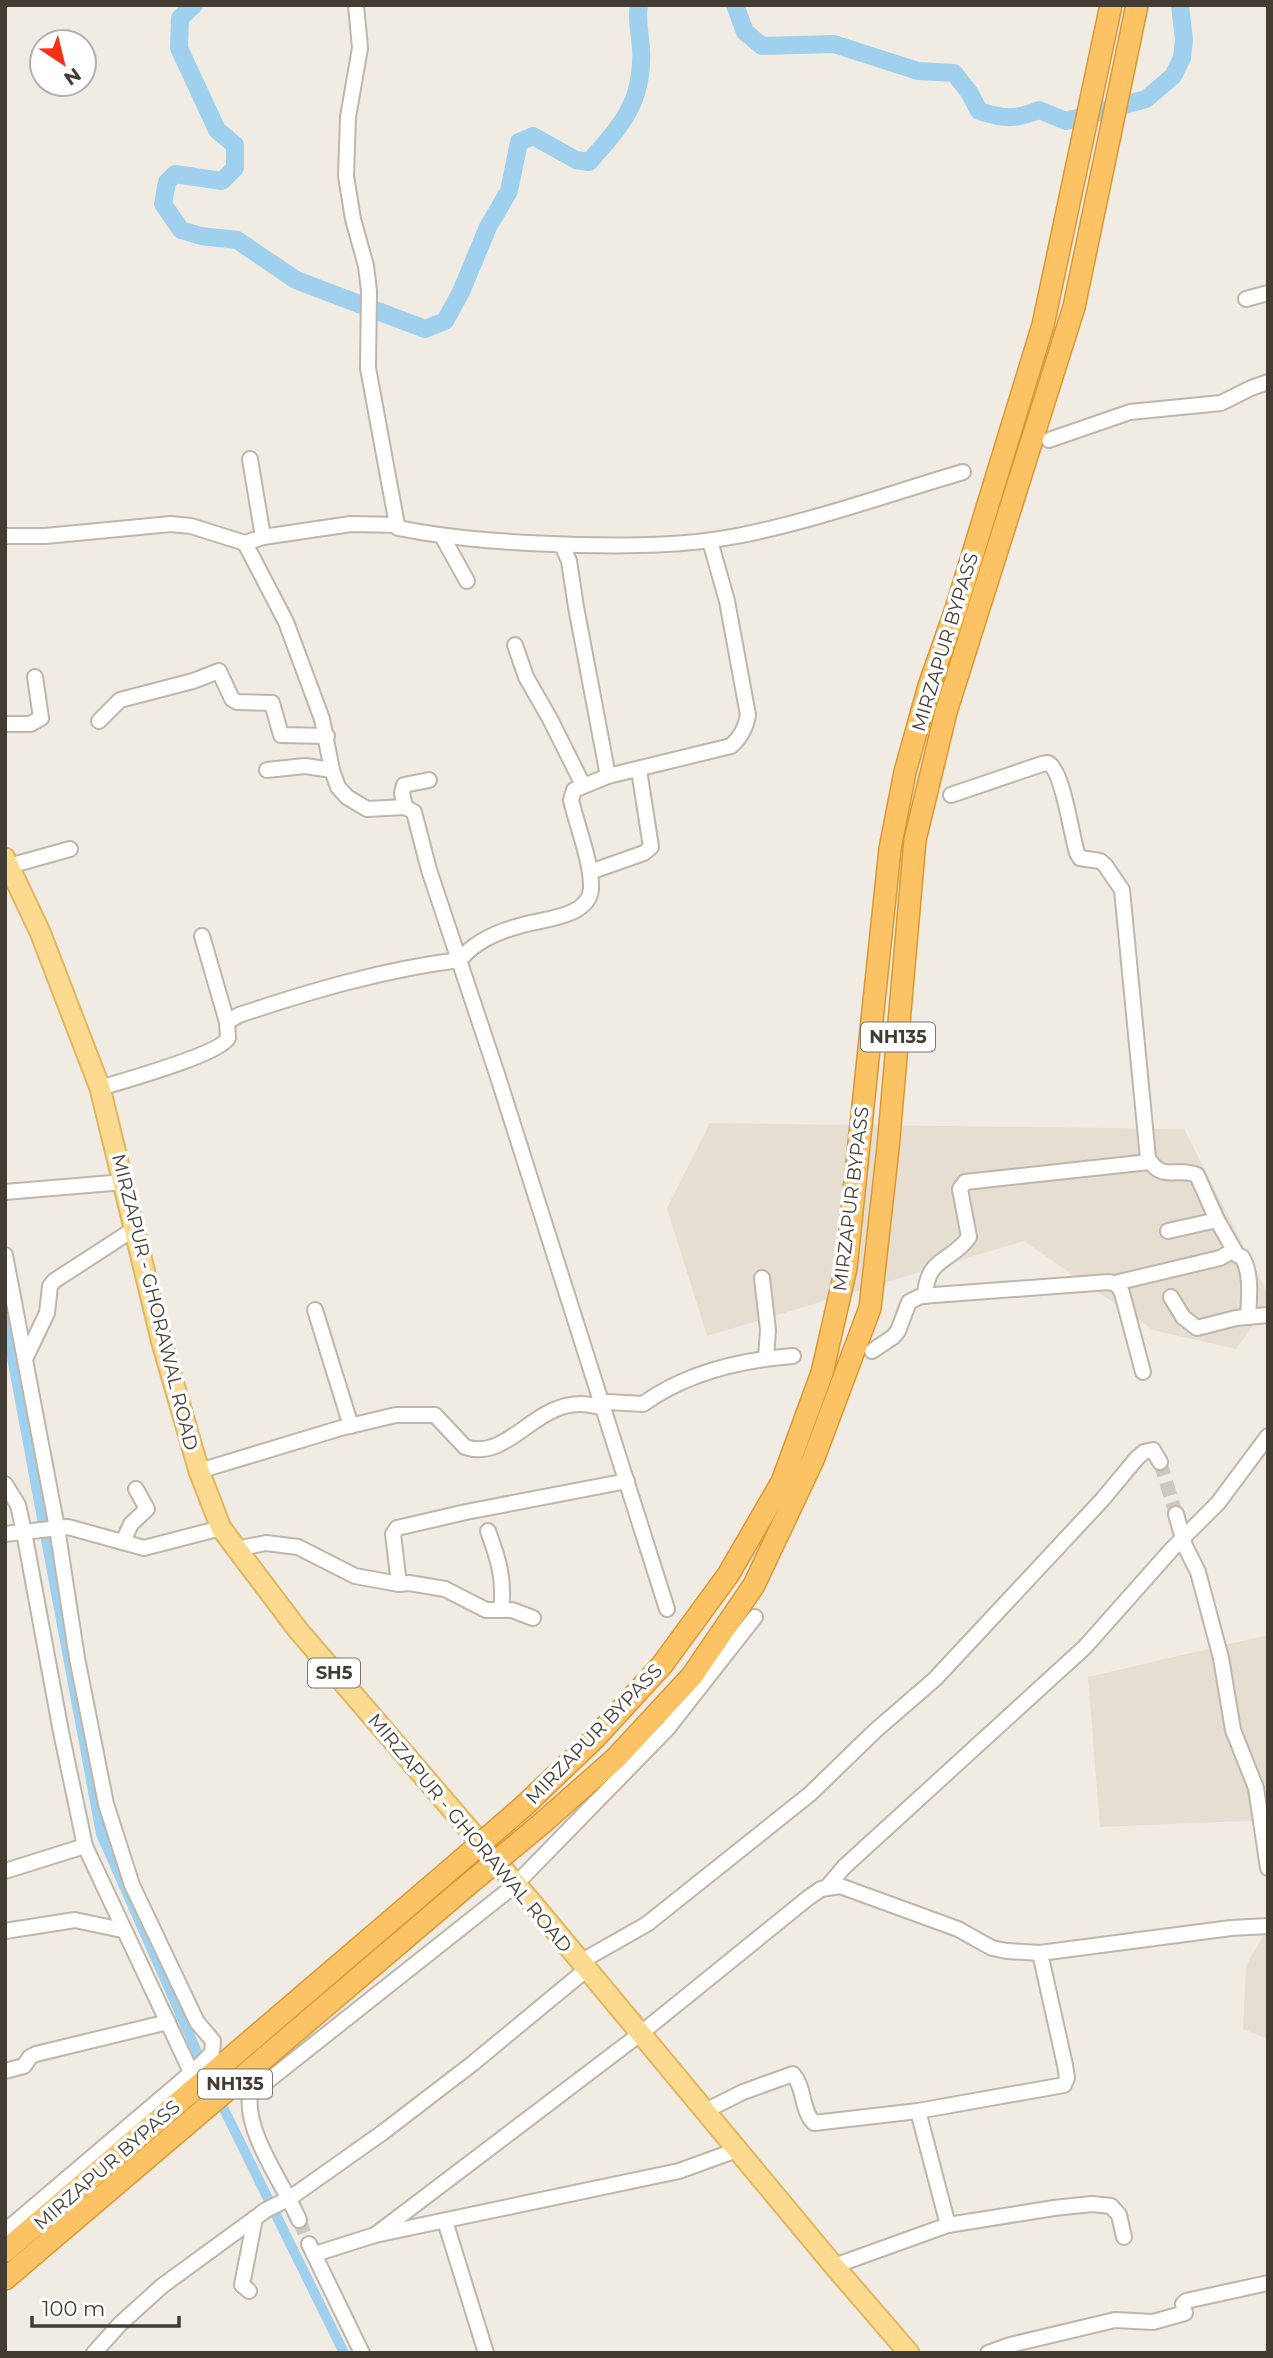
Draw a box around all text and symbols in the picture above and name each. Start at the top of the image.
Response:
north arrow [28,28,98,98]
text: N [60,63,85,90]
street label: MIRZAPUR BYPASS [907,550,983,734]
road number: NH135 [861,1022,935,1052]
street label: MIRZAPUR BYPASS [828,1105,874,1293]
street label: MIRZAPUR - GHORAWAL ROAD [107,1151,203,1453]
road number: SH5 [308,1658,360,1688]
street label: MIRZAPUR BYPASS [521,1659,667,1809]
street label: MIRZAPUR - GHORAWAL ROAD [363,1709,577,1957]
road number: NH135 [198,2070,272,2098]
street label: MIRZAPUR BYPASS [29,2095,185,2235]
scale bar [32,2284,178,2328]
text: 100 m [42,2296,105,2321]

